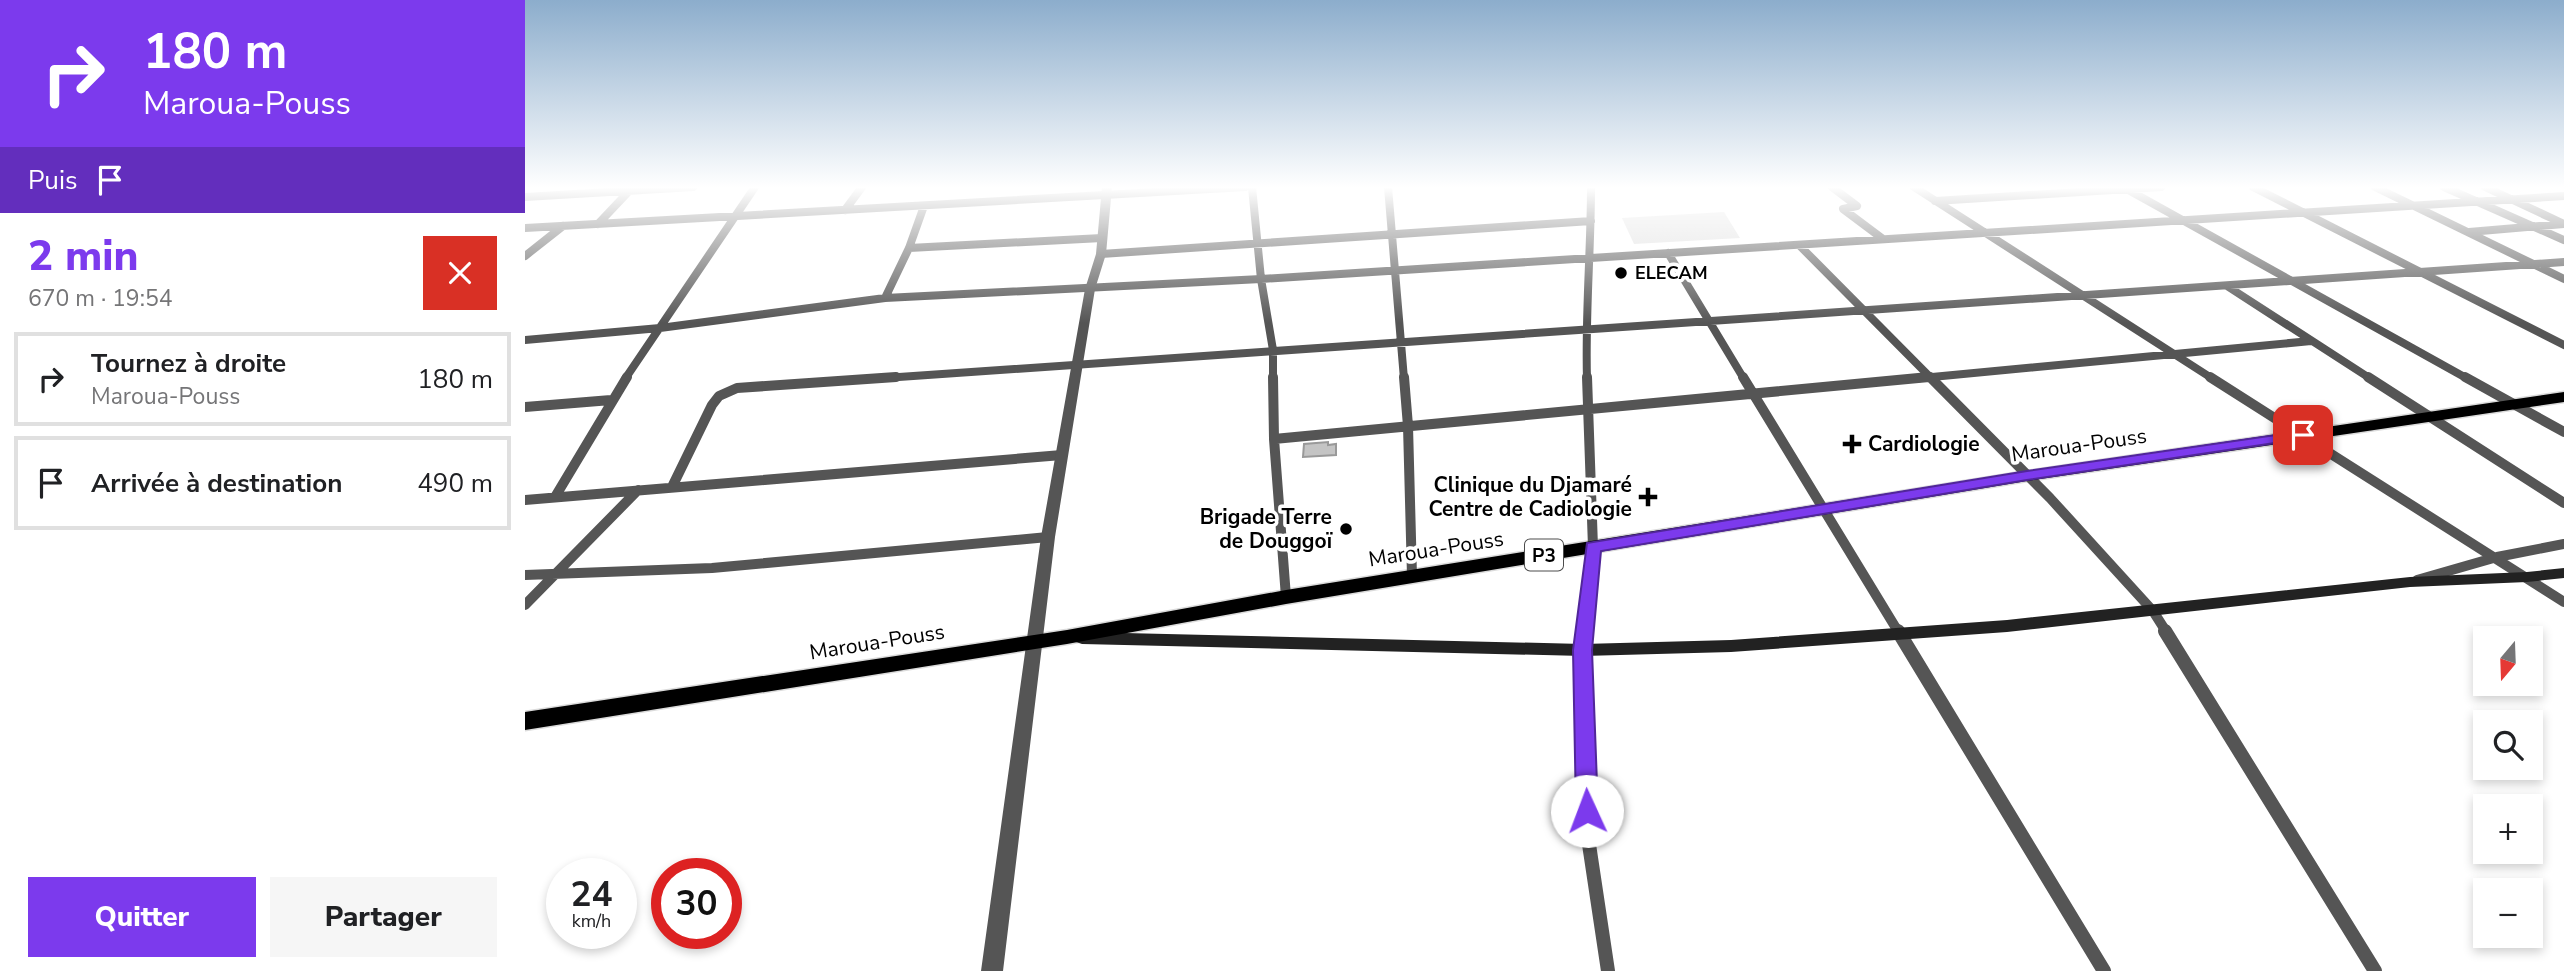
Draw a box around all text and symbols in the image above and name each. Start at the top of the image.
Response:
text: 180 m [143,18,287,85]
icon: right [28,28,119,119]
text: Maroua-Pouss [143,82,351,125]
icon: arrive [91,161,129,199]
text: Puis [28,163,77,198]
text: 2 min [28,228,138,285]
button: close [423,236,497,310]
place label: ELECAM [1635,261,1708,285]
marker: ELECAM [1613,265,1629,281]
text: 670 m · 19:54 [28,283,173,314]
text: Tournez à droite [91,346,286,381]
icon: right [32,360,70,398]
text: 180 m [417,362,493,397]
text: Maroua-Pouss [91,381,240,412]
pin [2273,405,2333,465]
icon: arrive [2284,416,2322,454]
street label: Maroua-Pouss [2009,422,2149,468]
place label: Cardiologie [1868,430,1980,458]
marker: Cardiologie [1842,434,1862,454]
icon: arrive [32,464,70,502]
text: Arrivée à destination [91,466,342,501]
text: 490 m [417,466,493,501]
place label: Clinique du Djamaré Centre de Cadiologie [1428,471,1632,523]
marker: Clinique du Djamaré Centre de Cadiologie [1638,487,1658,507]
place label: Brigade Terre de Douggoï [1200,503,1333,555]
marker: Brigade Terre de Douggoï [1338,521,1354,537]
street label: Maroua-Pouss [1366,524,1506,574]
road number: P3 [1525,540,1563,570]
street label: Maroua-Pouss [807,617,947,667]
north arrow [2473,626,2543,696]
map controls [2473,626,2543,948]
button: search [2473,710,2543,780]
position arrow [1550,774,1624,848]
button: + [2473,794,2543,864]
speed limit sign: 30 [651,858,742,949]
text: 24 [570,871,613,918]
button: Quitter [28,877,256,957]
button: Partager [270,877,497,957]
button: − [2473,878,2543,948]
text: km/h [572,909,611,933]

